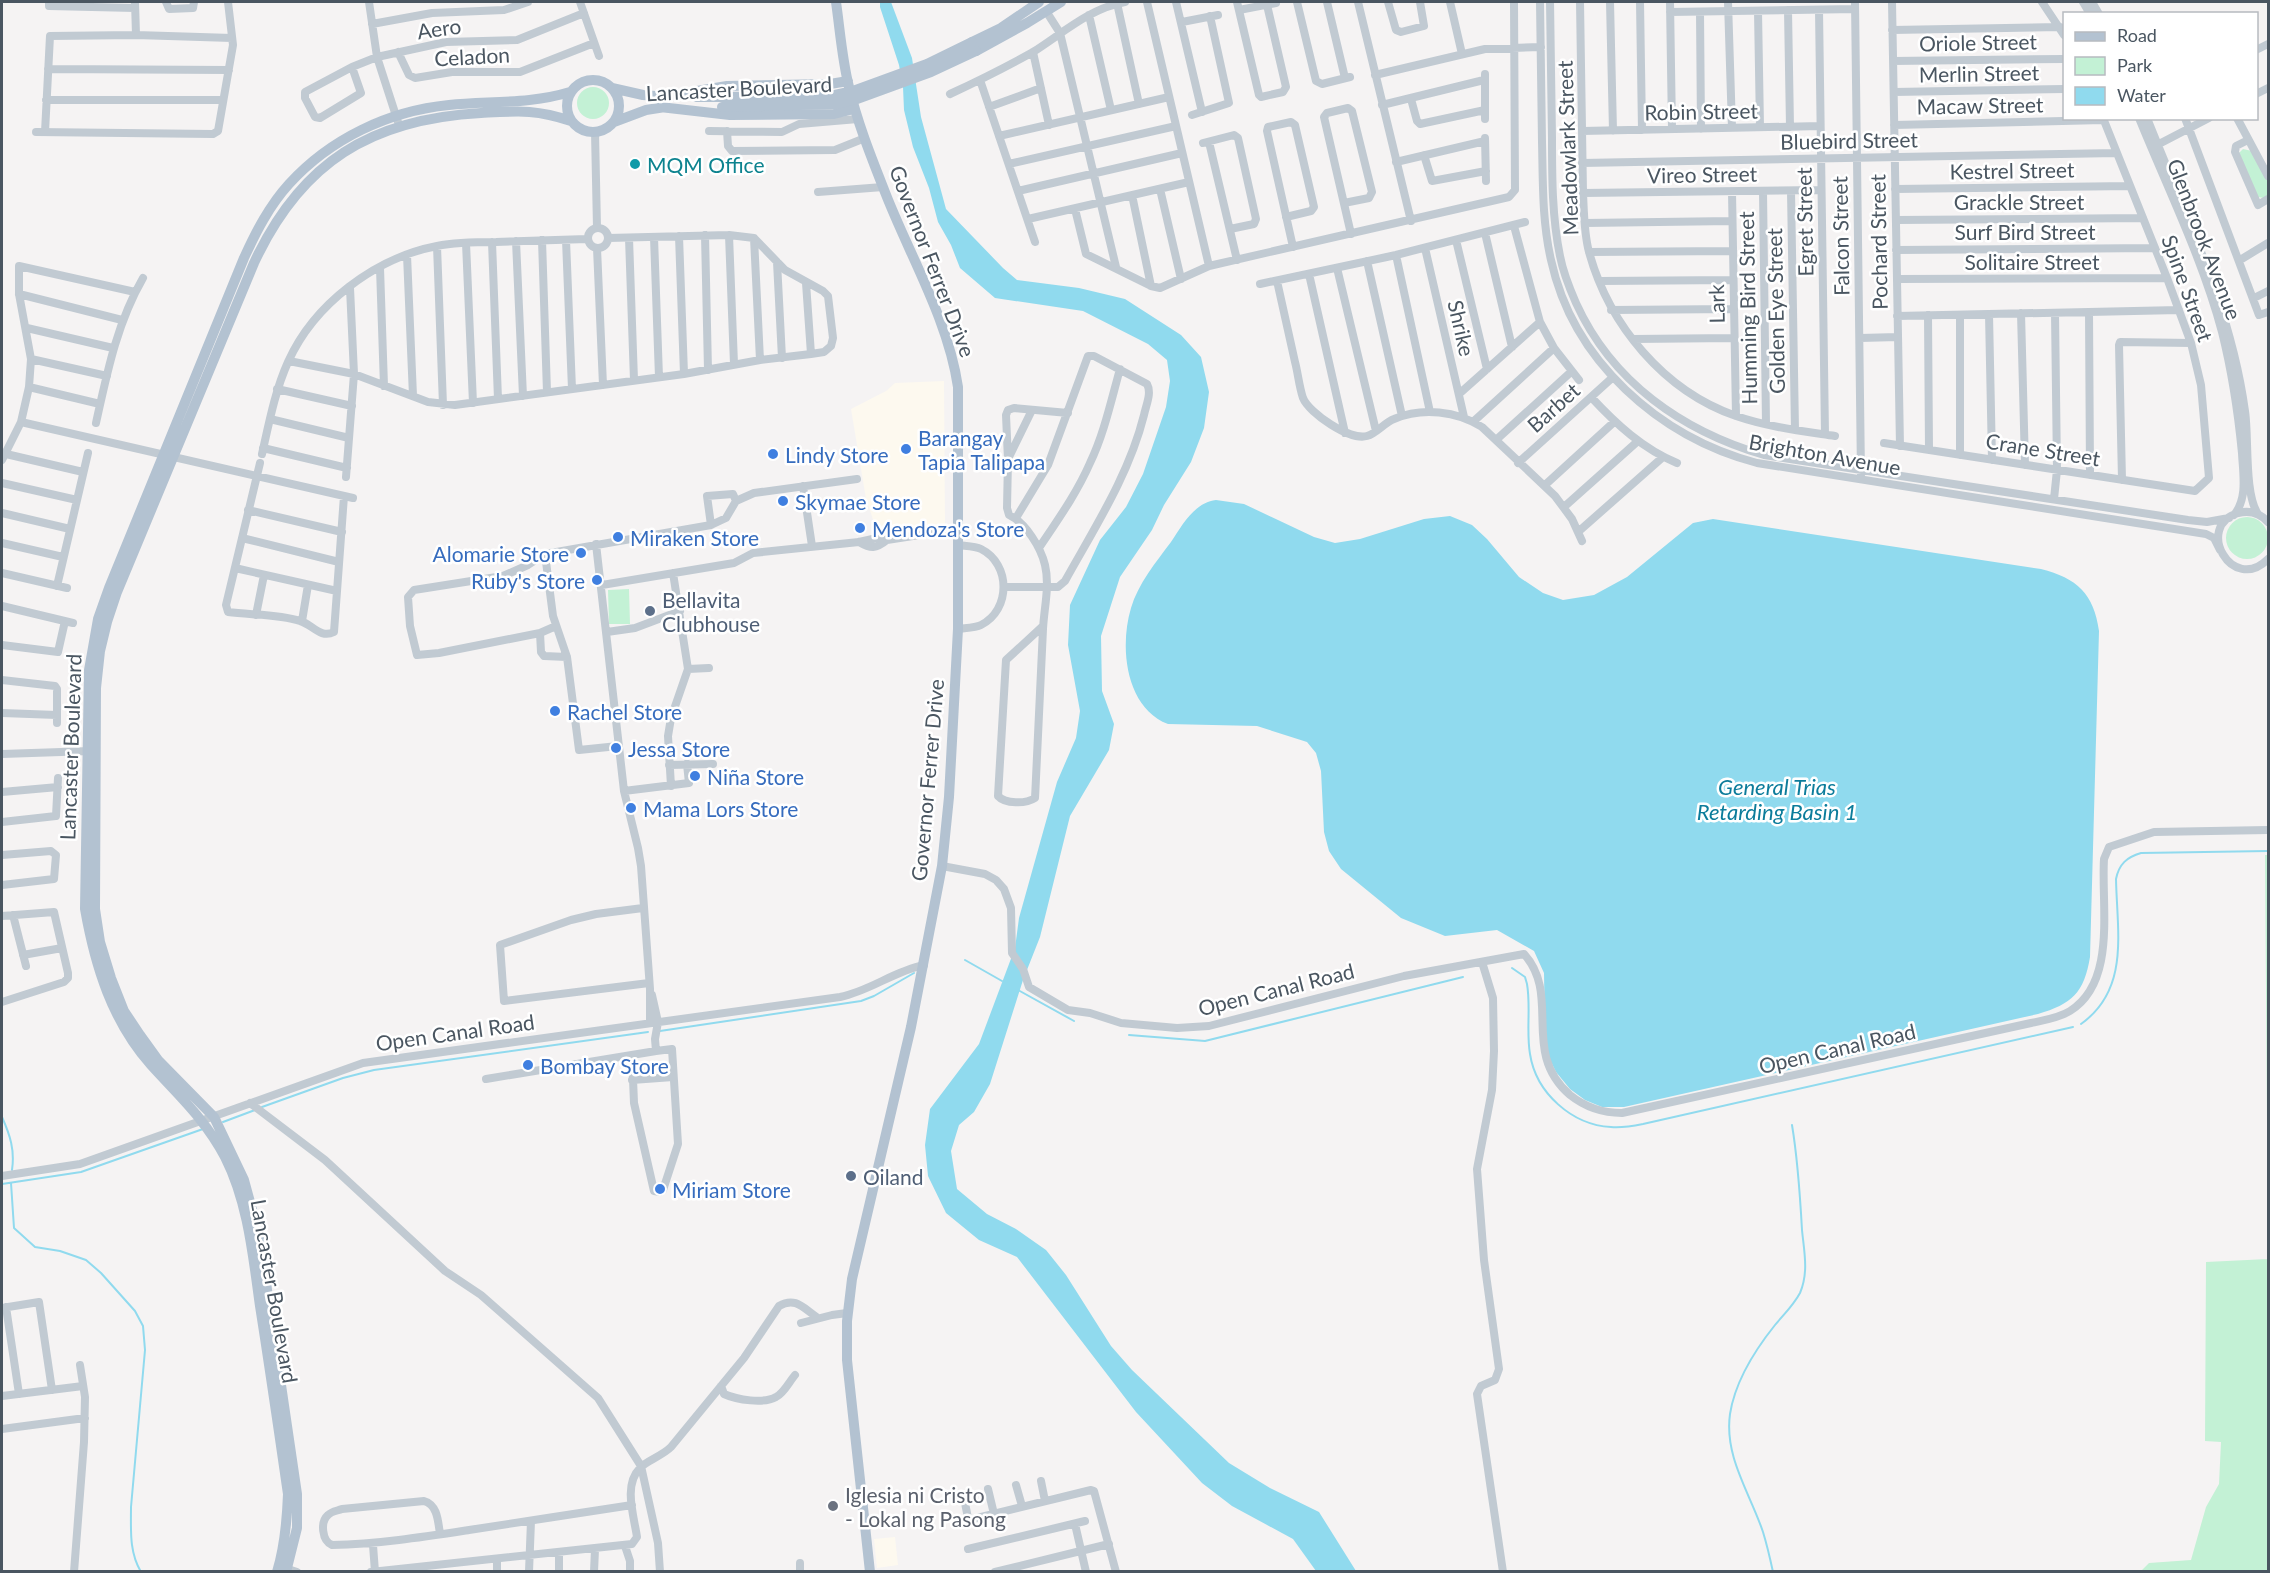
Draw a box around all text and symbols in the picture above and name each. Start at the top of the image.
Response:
legend [2063,12,2258,120]
street label: Aero [415,13,463,43]
text: Road [2117,24,2157,46]
street label: Oriole Street [1919,28,2038,56]
street label: Celadon [434,42,510,70]
text: Park [2117,54,2153,76]
street label: Merlin Street [1919,59,2040,87]
street label: Meadowlark Street [1551,60,1583,236]
street label: Lancaster Boulevard [645,71,833,105]
text: Water [2117,84,2166,106]
street label: Macaw Street [1916,91,2044,119]
street label: Robin Street [1644,98,1758,124]
street label: Bluebird Street [1780,126,1918,154]
place label: MQM Office [647,152,764,177]
street label: Glenbrook Avenue [2163,155,2247,323]
street label: Kestrel Street [1949,156,2075,184]
marker: MQM Office [628,157,642,171]
street label: Vireo Street [1647,161,1758,187]
street label: Governor Ferrer Drive [885,162,981,360]
street label: Egret Street [1791,167,1817,277]
street label: Pochard Street [1864,173,1892,310]
street label: Falcon Street [1826,175,1854,296]
street label: Grackle Street [1954,189,2085,214]
street label: Humming Bird Street [1733,211,1761,405]
street label: Surf Bird Street [1955,219,2096,244]
street label: Golden Eye Street [1761,227,1789,394]
street label: Spine Street [2157,231,2219,345]
street label: Solitaire Street [1964,249,2100,274]
street label: Lark [1703,284,1729,324]
street label: Shrike [1443,298,1481,358]
street label: Barbet [1522,377,1585,437]
place label: Barangay Tapia Talipapa [918,425,1045,474]
street label: Brighton Avenue [1747,428,1903,480]
street label: Crane Street [1984,428,2102,470]
place label: Lindy Store [785,442,889,467]
marker: Barangay Tapia Talipapa [899,442,913,456]
marker: Lindy Store [766,447,780,461]
place label: Skymae Store [795,489,921,514]
marker: Skymae Store [776,494,790,508]
place label: Mendoza's Store [872,516,1024,541]
marker: Mendoza's Store [853,521,867,535]
place label: Miraken Store [630,525,759,550]
marker: Miraken Store [611,530,625,544]
place label: Alomarie Store [433,541,569,566]
marker: Alomarie Store [574,546,588,560]
place label: Ruby's Store [471,568,585,593]
marker: Ruby's Store [590,573,604,587]
place label: Bellavita Clubhouse [662,587,760,636]
marker: Bellavita Clubhouse [643,604,657,618]
street label: Lancaster Boulevard [54,653,86,841]
street label: Governor Ferrer Drive [906,678,948,882]
place label: Rachel Store [567,699,682,724]
marker: Rachel Store [548,704,562,718]
place label: Jessa Store [628,736,730,761]
marker: Jessa Store [609,741,623,755]
place label: Niña Store [707,764,804,789]
marker: Niña Store [688,769,702,783]
water label: General Trias Retarding Basin 1 [1697,773,1857,825]
place label: Mama Lors Store [643,796,798,821]
marker: Mama Lors Store [624,801,638,815]
street label: Open Canal Road [1195,958,1357,1020]
street label: Open Canal Road [374,1008,536,1056]
street label: Open Canal Road [1756,1018,1918,1078]
place label: Bombay Store [540,1053,669,1078]
marker: Bombay Store [521,1058,535,1072]
place label: Oiland [863,1164,924,1189]
marker: Oiland [844,1169,858,1183]
place label: Miriam Store [672,1177,791,1202]
marker: Miriam Store [653,1182,667,1196]
street label: Lancaster Boulevard [246,1197,304,1385]
place label: Iglesia ni Cristo - Lokal ng Pasong [845,1482,1006,1531]
marker: Iglesia ni Cristo - Lokal ng Pasong [826,1499,840,1513]

